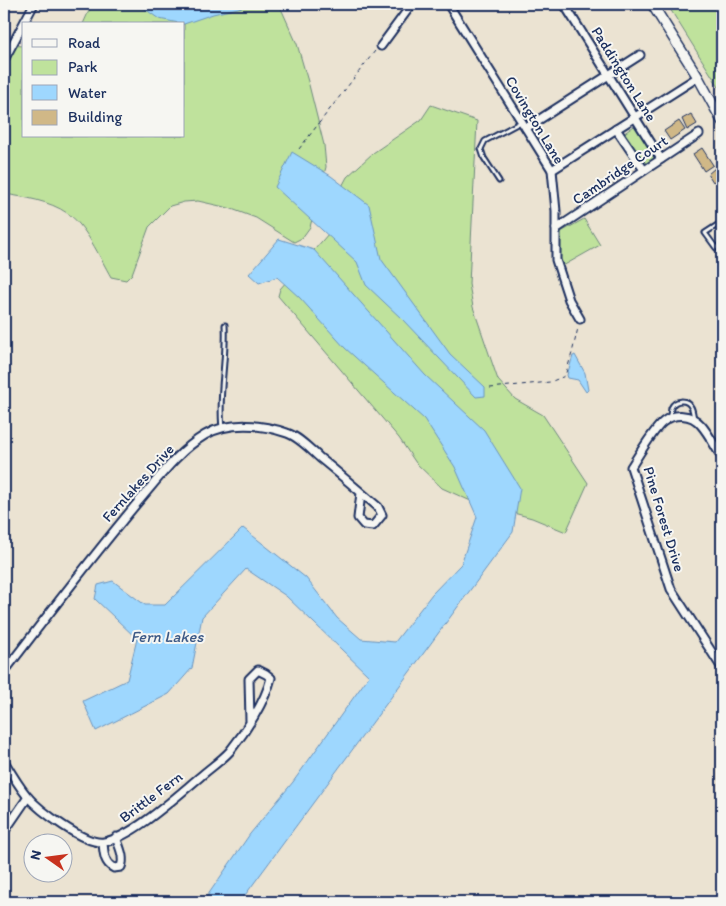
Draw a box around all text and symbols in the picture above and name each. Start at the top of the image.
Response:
legend [22,22,185,138]
street label: Paddington Lane [588,23,660,125]
text: Road [68,34,101,52]
text: Park [68,58,98,76]
street label: Covington Lane [502,73,568,167]
text: Water [68,84,107,102]
text: Building [68,108,122,126]
street label: Cambridge Court [569,131,671,209]
street label: Fernlakes Drive [98,440,178,526]
street label: Pine Forest Drive [639,464,689,574]
water label: Fern Lakes [131,627,204,646]
street label: Brittle Fern [116,767,186,827]
north arrow [22,834,72,884]
text: N [26,848,45,862]

